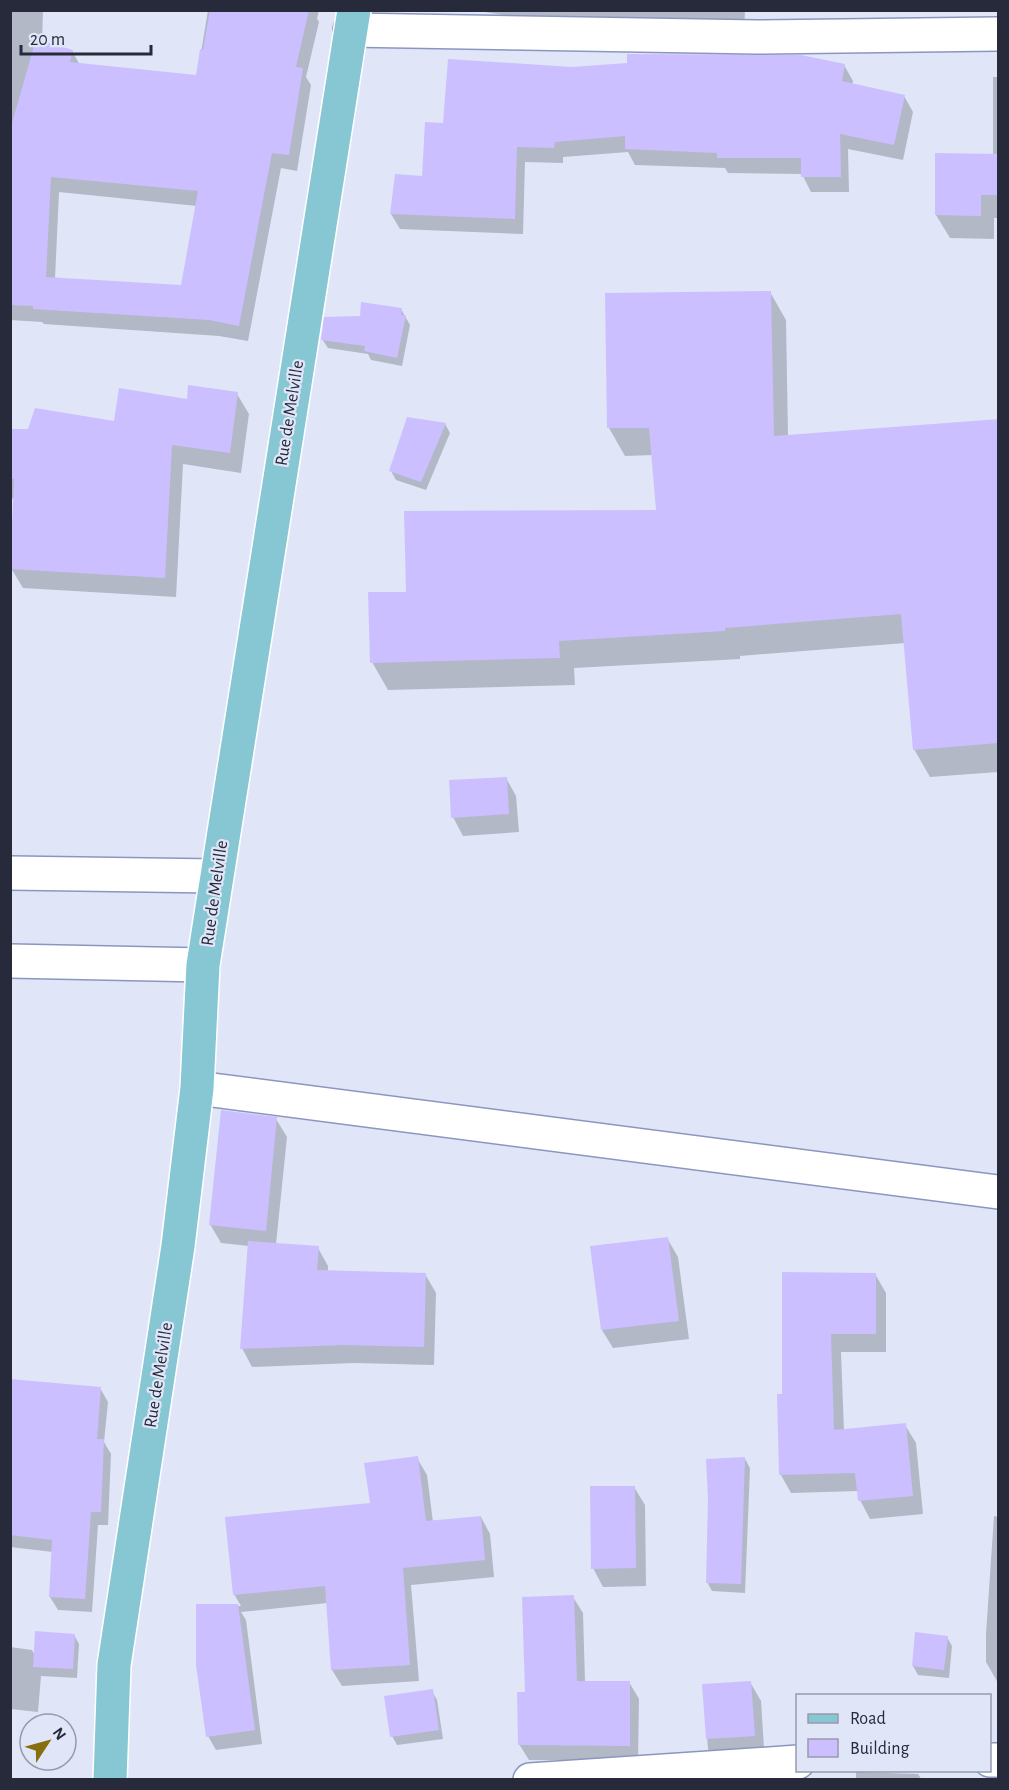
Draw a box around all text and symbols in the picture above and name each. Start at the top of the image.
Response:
scale bar [21,18,152,56]
text: 20 m [30,31,65,49]
street label: Rue de Melville [273,359,307,467]
street label: Rue de Melville [199,839,231,947]
street label: Rue de Melville [142,1321,176,1429]
legend [796,1694,991,1772]
text: Road [850,1710,886,1728]
north arrow [18,1712,78,1772]
text: N [50,1725,69,1743]
text: Building [850,1740,910,1758]

